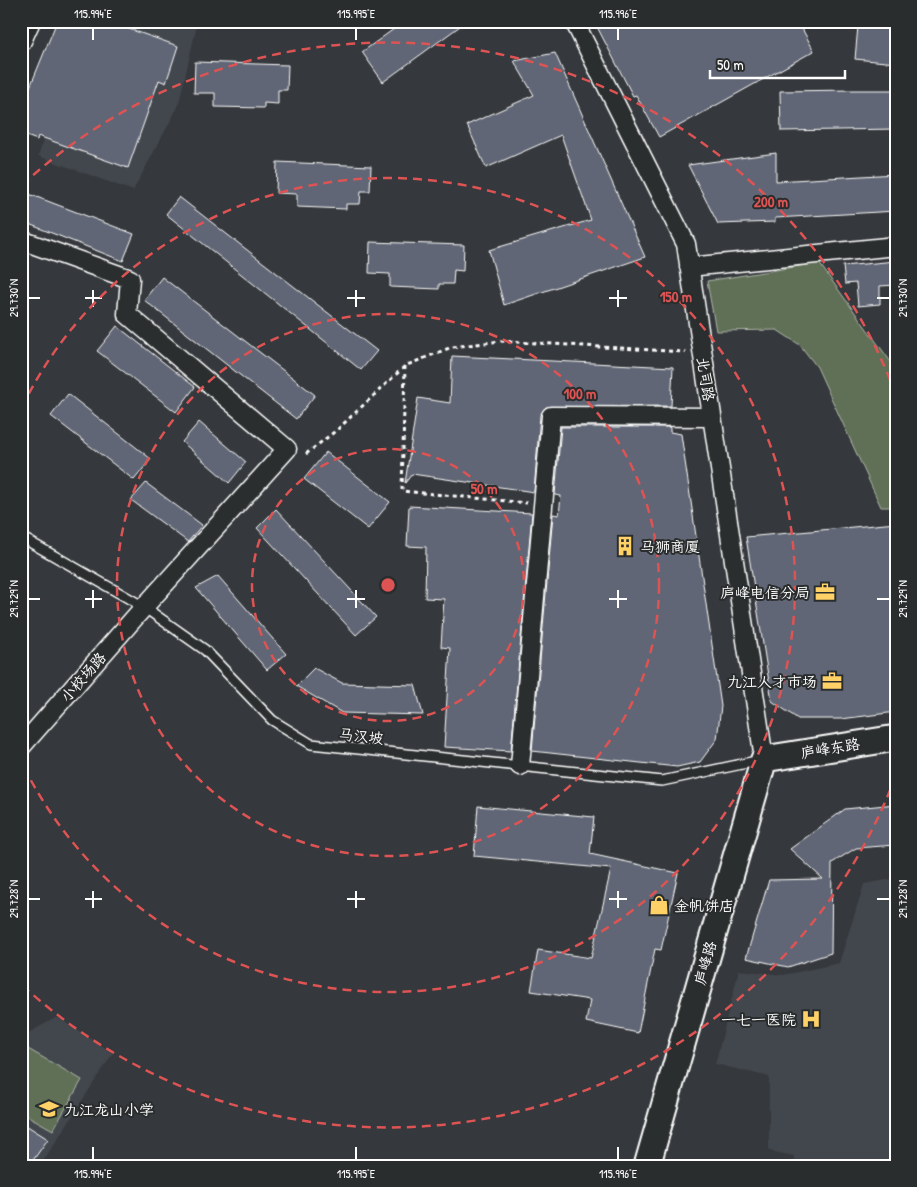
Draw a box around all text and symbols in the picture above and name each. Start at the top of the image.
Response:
text: 115.994°E [74,5,113,22]
text: 115.995°E [337,5,376,22]
text: 115.996°E [599,5,638,22]
scale bar [710,48,844,80]
text: 50 m [717,54,744,75]
text: 200 m [754,191,788,212]
text: 29.730°N [5,279,22,317]
text: 29.730°N [894,279,911,317]
text: 150 m [660,286,692,307]
street label: 北司路 [692,355,720,403]
text: 100 m [564,383,596,404]
text: 50 m [471,478,497,499]
building icon: 马狮商厦 [614,535,636,557]
place label: 马狮商厦 [640,536,700,557]
centre of rings [379,576,397,594]
text: 29.729°N [5,580,22,618]
text: 29.729°N [894,580,911,618]
office icon: 庐峰电信分局 [814,581,836,603]
place label: 庐峰电信分局 [720,582,810,603]
street label: 小校场路 [55,647,111,707]
office icon: 九江人才市场 [821,670,843,692]
place label: 九江人才市场 [727,671,817,692]
street label: 马汉坡 [338,723,384,749]
street label: 庐峰东路 [799,733,861,763]
text: 29.728°N [5,880,22,918]
text: 29.728°N [894,880,911,918]
shop icon: 金帆饼店 [648,894,670,916]
place label: 金帆饼店 [674,895,734,916]
street label: 庐峰路 [689,938,721,988]
hospital icon: 一七一医院 [800,1008,822,1030]
place label: 一七一医院 [721,1009,796,1030]
school or university icon: 九江龙山小学 [38,1098,60,1120]
place label: 九江龙山小学 [64,1099,154,1120]
text: 115.994°E [74,1165,113,1182]
text: 115.995°E [337,1165,376,1182]
text: 115.996°E [599,1165,638,1182]

